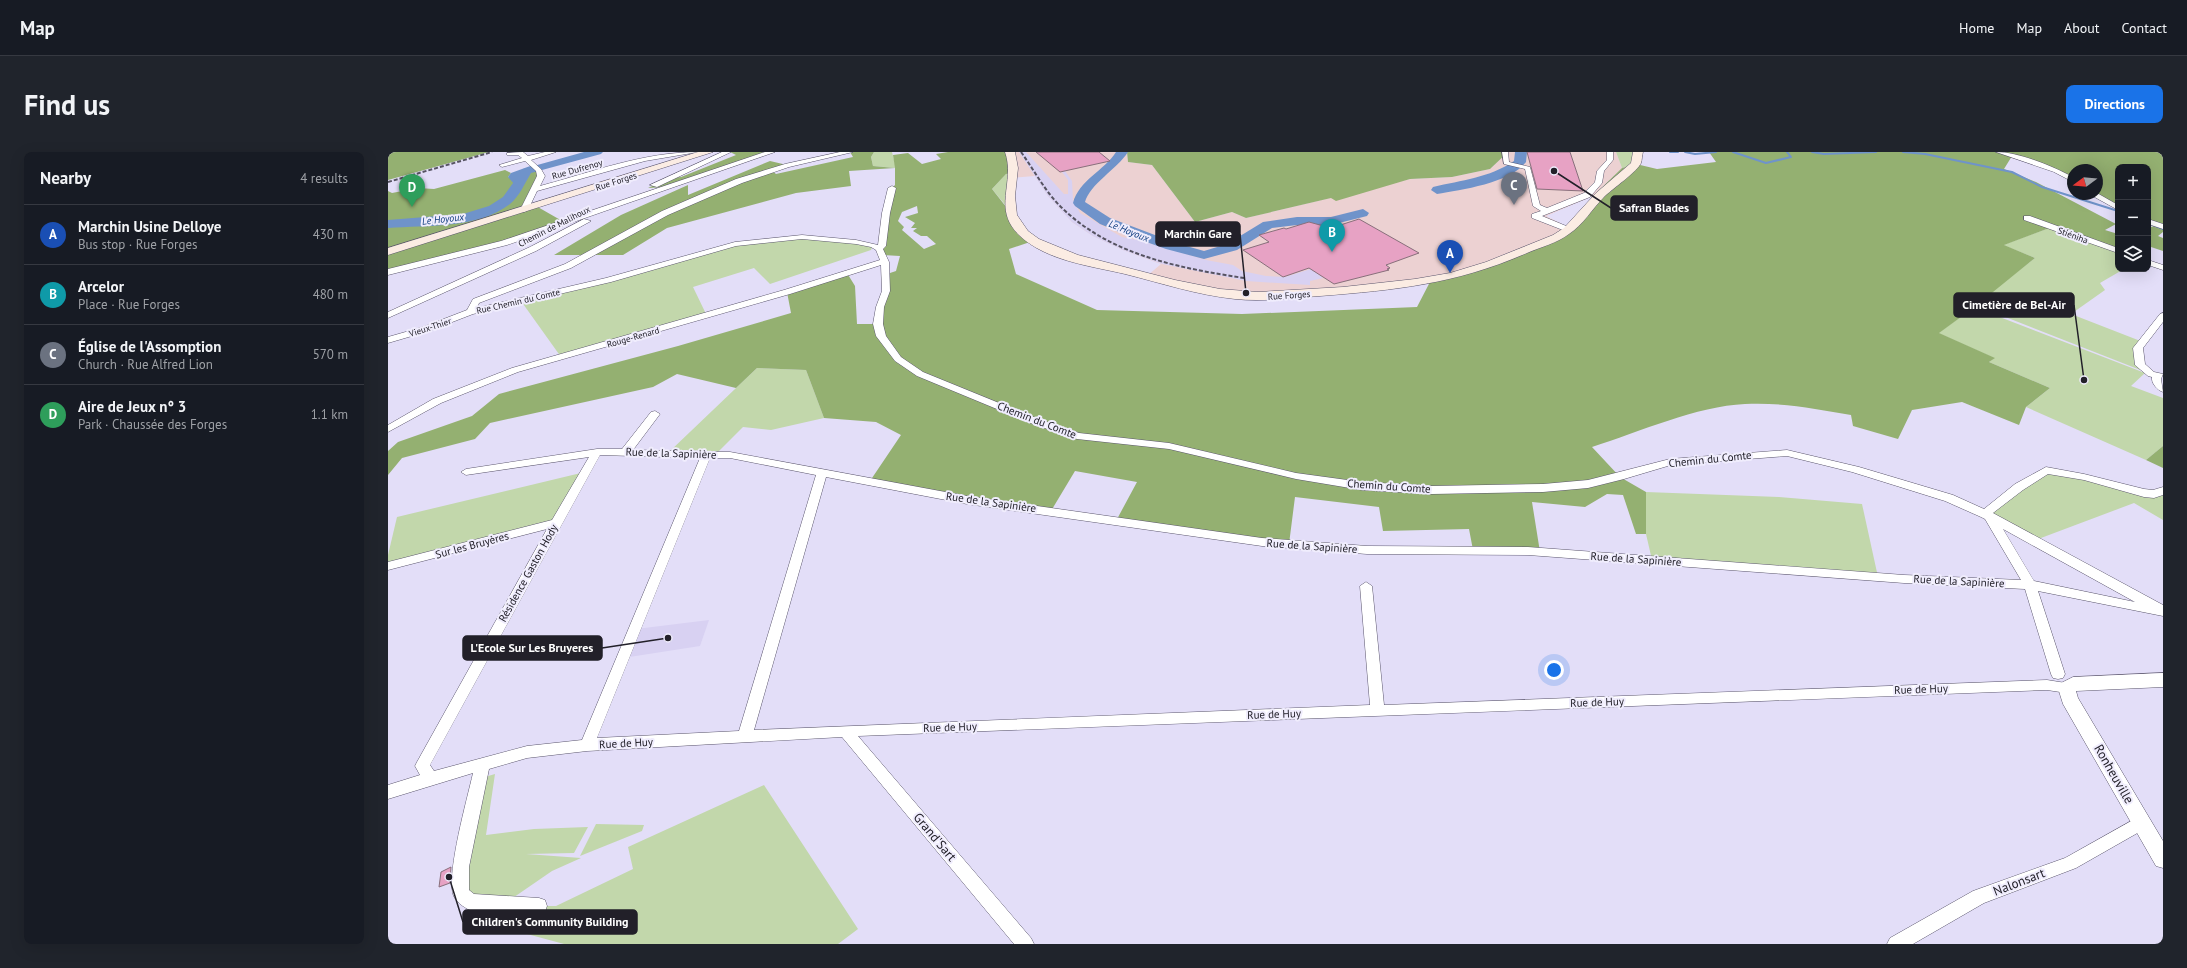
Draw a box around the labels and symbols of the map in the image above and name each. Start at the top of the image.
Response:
street label: Rue Dufrenoy [550,156,604,181]
north arrow [2067,164,2103,200]
street label: Rue Forges [594,169,638,193]
pin: C [1501,172,1527,205]
pin: D [399,174,425,207]
callout: Safran Blades [1611,196,1697,220]
text: Safran Blades [1619,200,1689,215]
street label: Chemin de Malihoux [516,203,592,249]
water label: Le Hoyoux [421,210,466,228]
water label: Le Hoyoux [1107,217,1152,245]
pin: B [1319,219,1345,252]
callout: Marchin Gare [1156,222,1240,246]
street label: Stiéniha [2056,224,2090,246]
text: Marchin Gare [1164,226,1232,241]
pin: A [1437,240,1463,273]
street label: Rue Chemin du Comte [475,286,561,316]
street label: Rue Forges [1267,288,1311,302]
callout: Cimetière de Bel-Air [1954,293,2074,317]
text: Cimetière de Bel-Air [1962,297,2067,312]
street label: Vieux-Thier [407,315,452,339]
street label: Rouge-Renard [606,324,661,350]
street label: Chemin du Comte [996,399,1079,442]
street label: Rue de la Sapinière [625,444,717,462]
street label: Chemin du Comte [1668,448,1753,470]
street label: Chemin du Comte [1347,476,1432,496]
street label: Rue de la Sapinière [945,489,1037,515]
street label: Résidence Gaston Hody [495,521,561,624]
street label: Sur les Bruyères [434,528,511,562]
street label: Rue de la Sapinière [1266,536,1358,556]
street label: Rue de la Sapinière [1590,549,1682,569]
street label: Rue de la Sapinière [1913,572,2005,590]
callout: L'Ecole Sur Les Bruyeres [463,636,602,660]
text: L'Ecole Sur Les Bruyeres [471,640,593,655]
your location [1544,660,1564,680]
street label: Rue de Huy [1894,681,1949,697]
street label: Rue de Huy [1570,694,1625,710]
street label: Rue de Huy [1247,706,1302,722]
street label: Rue de Huy [923,719,978,735]
street label: Rue de Huy [599,735,654,751]
street label: Ronheuville [2090,741,2138,807]
street label: Grand'Sart [910,809,961,865]
street label: Nalonsart [1991,864,2048,900]
callout: Children's Community Building [463,910,637,934]
text: Children's Community Building [472,914,628,929]

